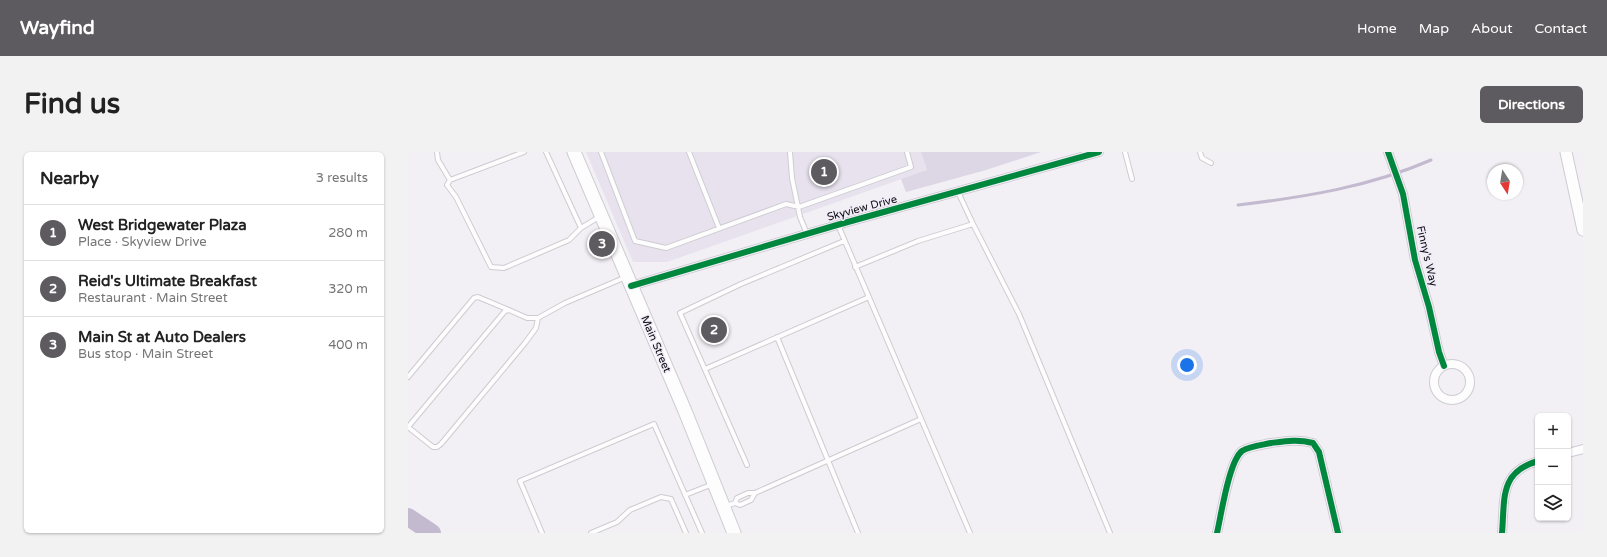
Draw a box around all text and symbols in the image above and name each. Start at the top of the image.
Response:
text: Wayfind [20,17,95,39]
text: Home [1357,20,1397,37]
text: Map [1419,20,1449,37]
text: About [1471,20,1513,37]
text: Contact [1535,20,1587,37]
button: Directions [1480,86,1583,123]
text: Find us [24,87,120,121]
pin: 1 [811,157,837,187]
north arrow [1487,164,1523,200]
text: Nearby [40,168,99,189]
text: 3 results [316,170,368,186]
street label: Skyview Drive [826,192,898,224]
text: West Bridgewater Plaza [78,216,247,234]
street label: Finny's Way [1414,224,1440,288]
text: 1 [49,225,57,241]
text: 280 m [328,225,368,241]
pin: 3 [589,229,615,259]
text: Place · Skyview Drive [78,234,207,250]
text: Reid's Ultimate Breakfast [78,272,257,290]
text: 2 [49,281,57,297]
text: 320 m [328,281,368,297]
text: Restaurant · Main Street [78,290,228,306]
street label: Main Street [638,314,674,374]
pin: 2 [701,315,727,345]
text: Main St at Auto Dealers [78,328,246,346]
text: 3 [49,337,57,353]
text: 400 m [328,337,368,353]
text: Bus stop · Main Street [78,346,213,362]
your location [1177,355,1197,375]
map controls [1535,413,1571,521]
button: + [1535,413,1571,449]
button: − [1535,449,1571,485]
button: layers [1535,485,1571,521]

